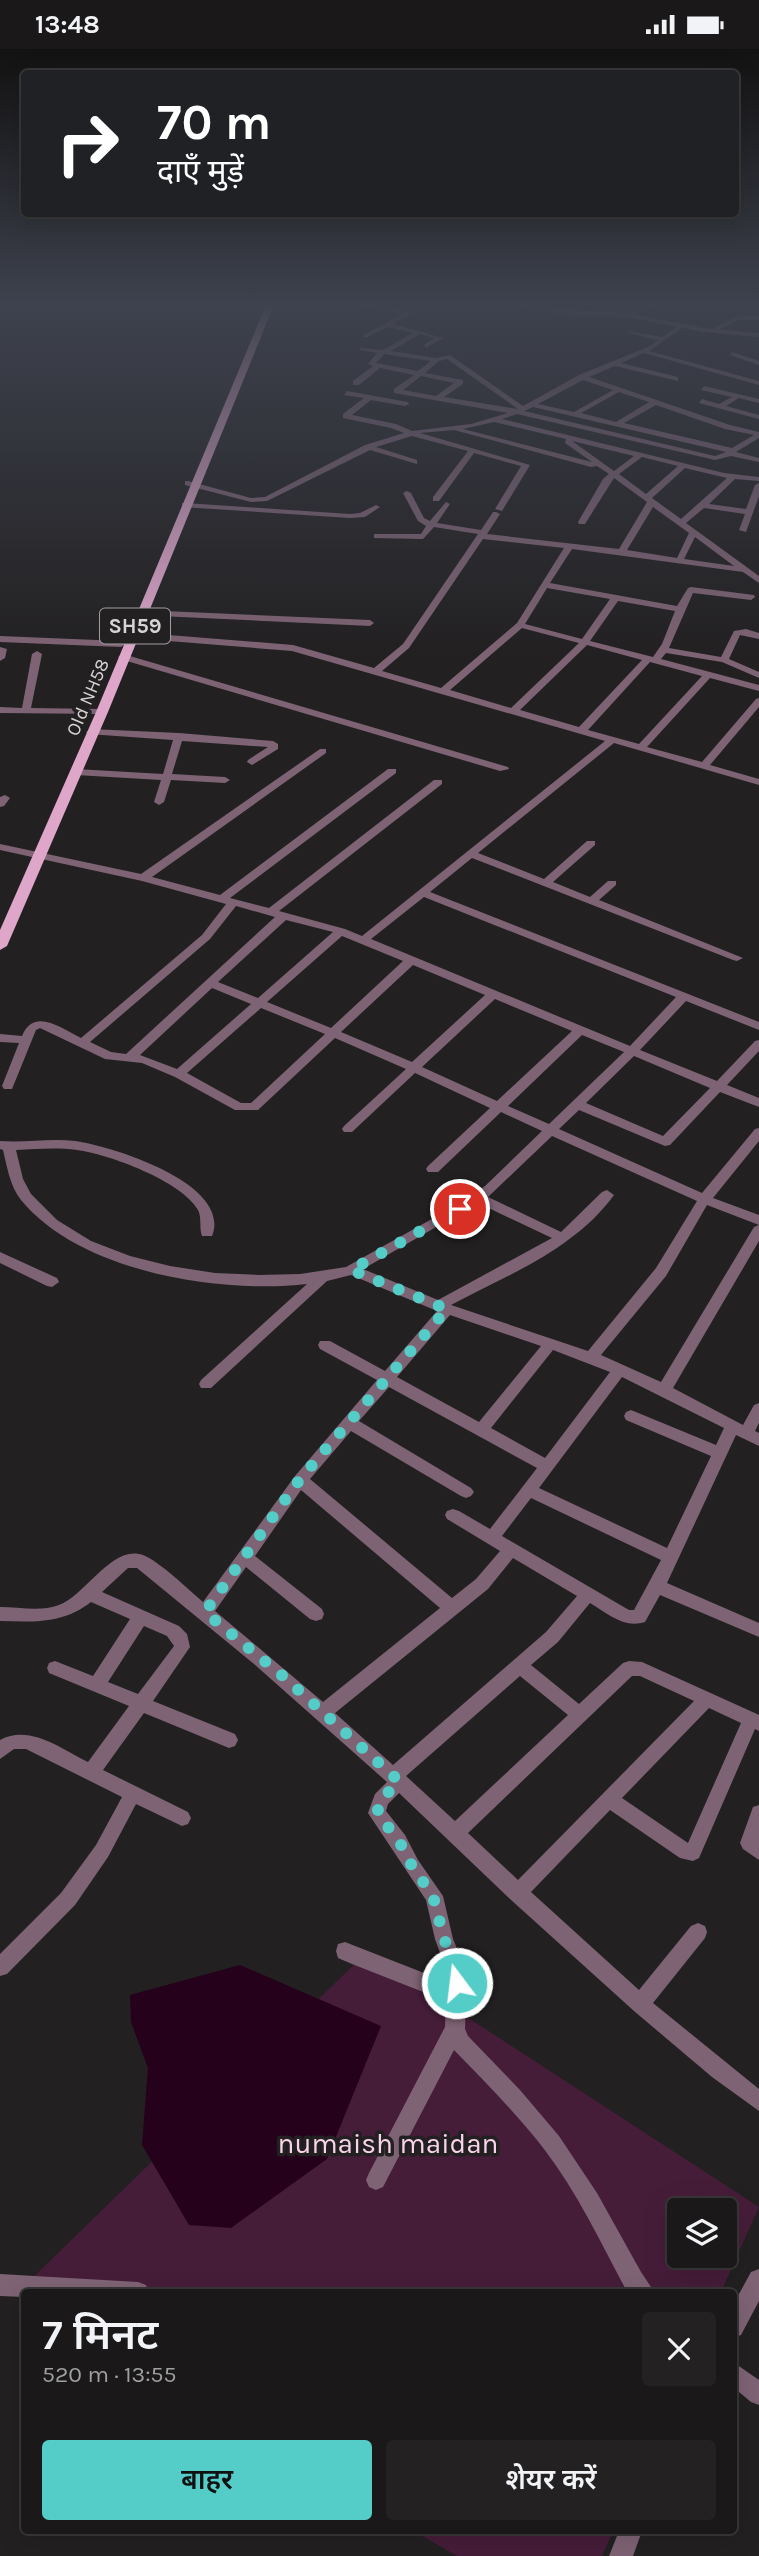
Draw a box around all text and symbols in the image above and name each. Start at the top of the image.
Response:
text: 13:48 [35,9,100,40]
text: 70 m [157,94,271,151]
icon: right [42,98,133,189]
text: दाएँ मुड़ें [157,153,244,190]
road number: SH59 [100,609,170,643]
street label: Old NH58 [62,656,114,739]
pin [430,1179,490,1239]
icon: arrive [441,1190,479,1228]
position arrow [420,1946,494,2020]
park label: numaish maidan [278,2127,498,2160]
map controls [667,2198,737,2268]
button: layers [667,2198,737,2268]
text: 7 मिनट [42,2310,158,2360]
button: close [642,2312,716,2386]
text: 520 m · 13:55 [42,2361,176,2388]
button: बाहर [42,2440,372,2520]
button: शेयर करें [386,2440,716,2520]

